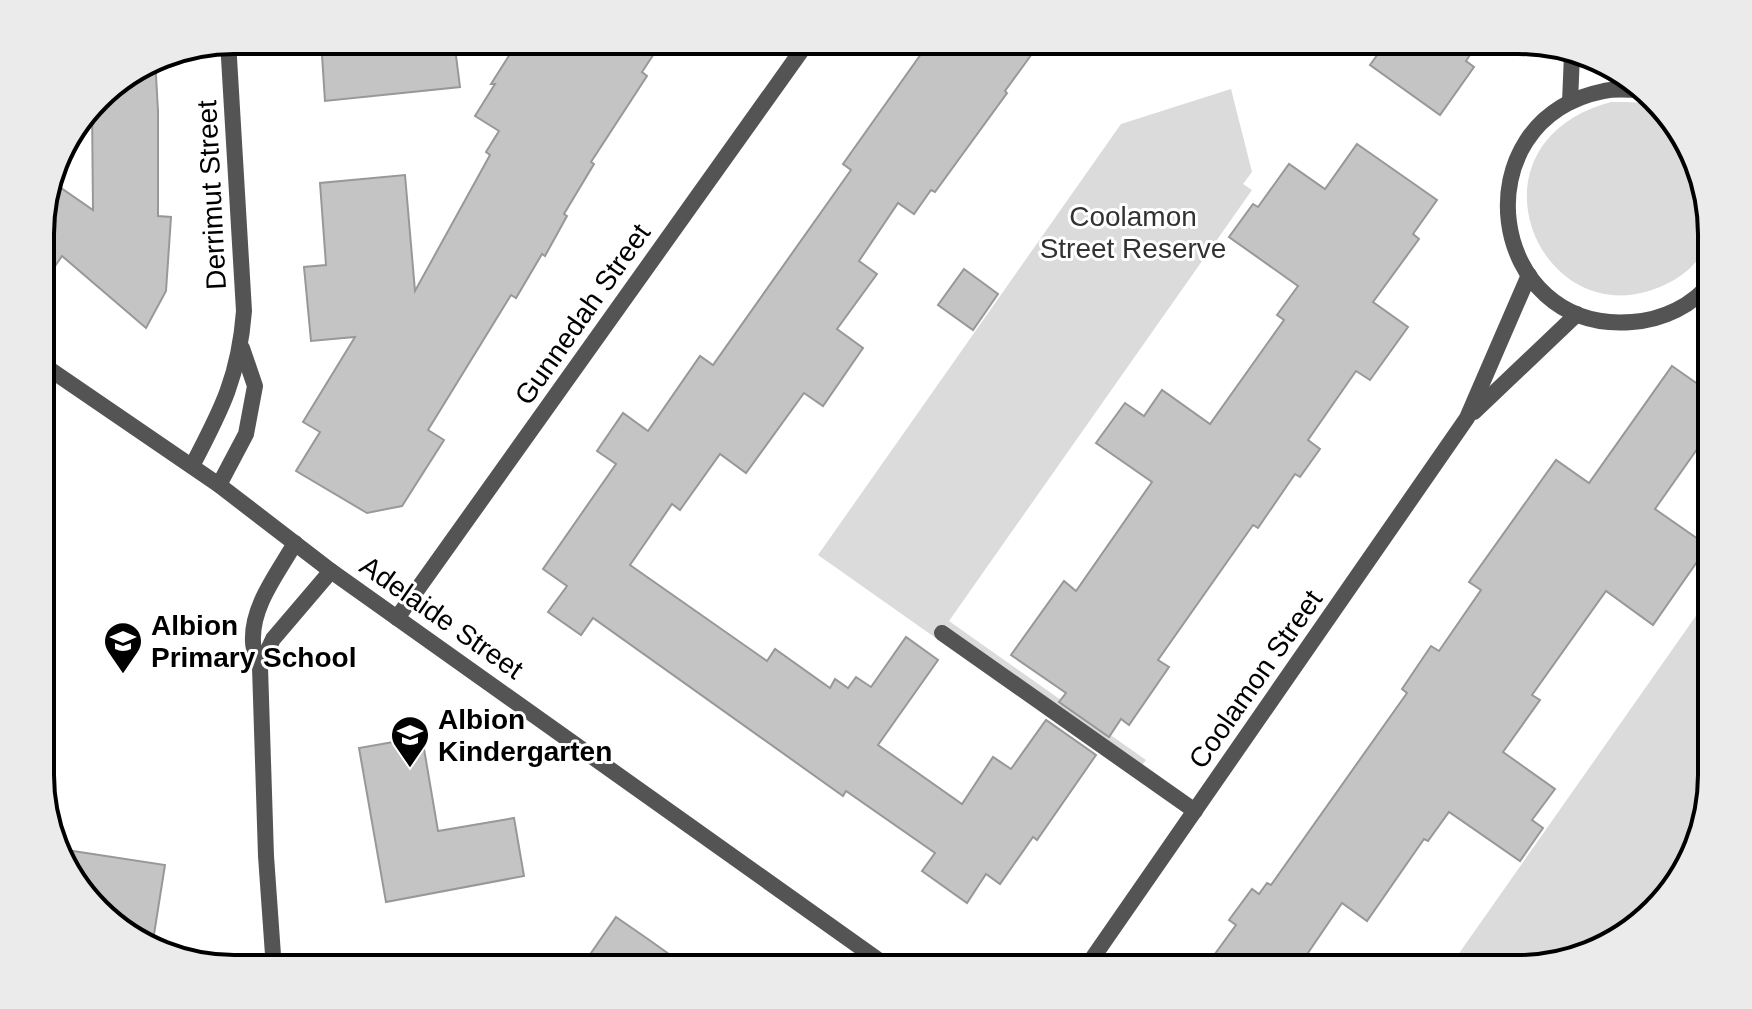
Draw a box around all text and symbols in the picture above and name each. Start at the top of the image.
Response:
street label: Derrimut Street [191,99,232,291]
park label: Coolamon Street Reserve [1040,201,1226,264]
street label: Gunnedah Street [509,218,656,411]
street label: Adelaide Street [354,550,529,685]
street label: Coolamon Street [1182,584,1328,774]
place label: Albion Primary School [151,610,356,673]
school or university icon: Albion Primary School [102,620,144,675]
place label: Albion Kindergarten [438,704,612,767]
school or university icon: Albion Kindergarten [389,714,431,769]

